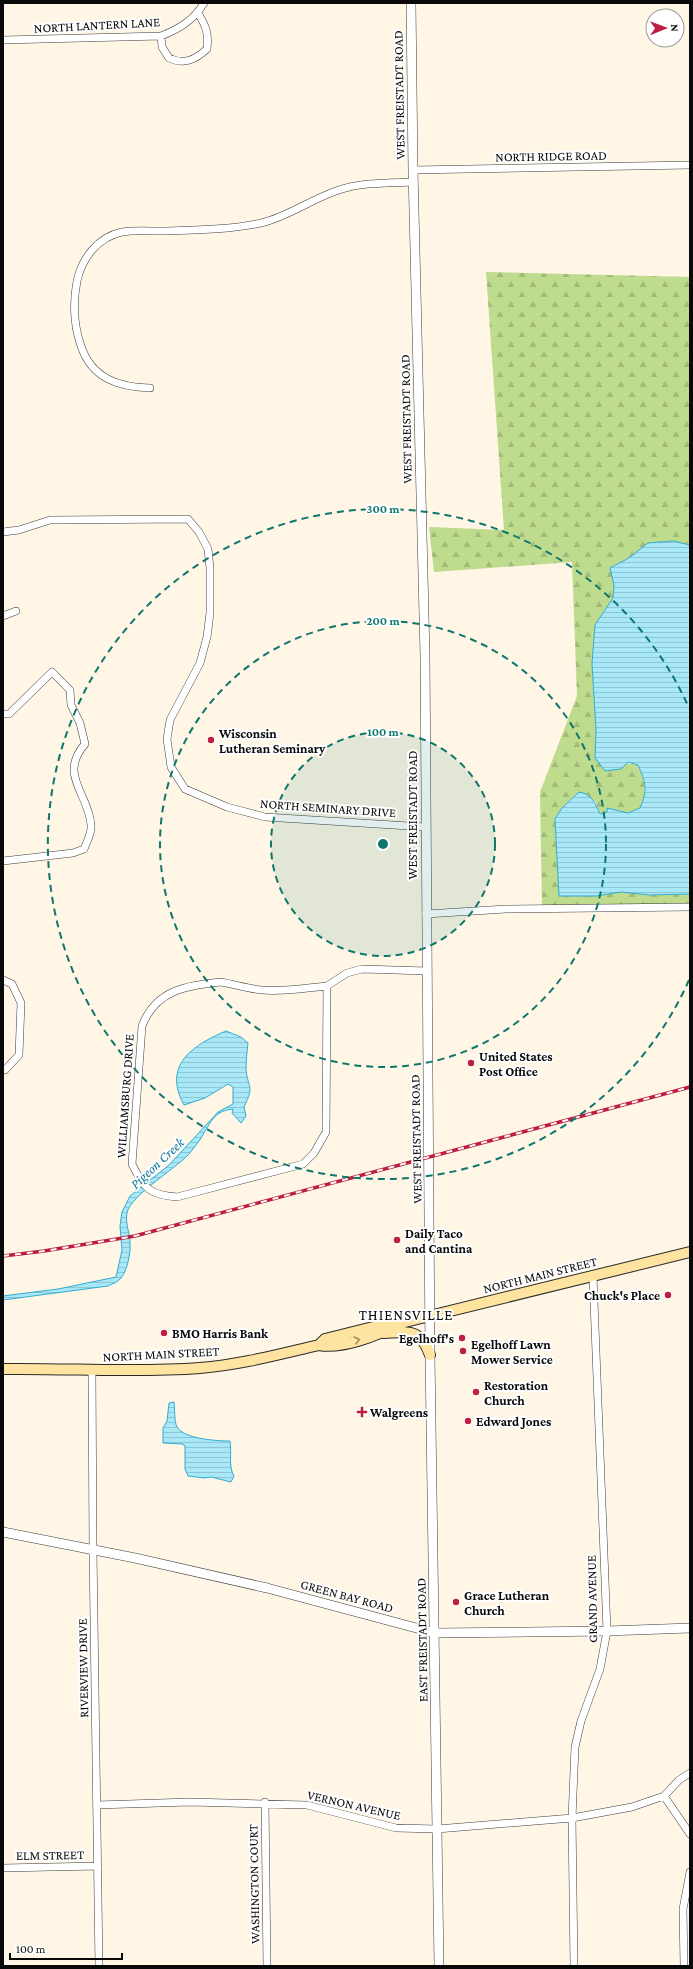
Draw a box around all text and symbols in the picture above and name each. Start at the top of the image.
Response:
north arrow [645,8,685,48]
street label: NORTH LANTERN LANE [33,14,161,36]
text: N [669,24,681,32]
street label: WEST FREISTADT ROAD [390,30,408,160]
street label: NORTH RIDGE ROAD [495,148,607,164]
street label: WEST FREISTADT ROAD [397,354,415,484]
text: 300 m [367,502,400,516]
text: 200 m [366,614,400,628]
text: 100 m [367,725,400,739]
place label: Wisconsin Lutheran Seminary [218,726,326,756]
marker: Wisconsin Lutheran Seminary [206,735,216,745]
street label: WEST FREISTADT ROAD [405,751,420,880]
street label: NORTH SEMINARY DRIVE [259,796,397,820]
centre of rings [376,837,390,851]
street label: WILLIAMSBURG DRIVE [113,1033,137,1159]
place label: United States Post Office [479,1049,553,1079]
marker: United States Post Office [466,1058,476,1068]
street label: WEST FREISTADT ROAD [407,1074,425,1204]
water label: Pigeon Creek [127,1134,188,1192]
place label: Daily Taco and Cantina [405,1226,473,1256]
marker: Daily Taco and Cantina [392,1235,402,1245]
street label: NORTH MAIN STREET [482,1254,598,1296]
place label: Chuck's Place [584,1288,660,1303]
marker: Chuck's Place [663,1290,673,1300]
district label: THIENSVILLE [359,1307,453,1323]
place label: BMO Harris Bank [172,1326,269,1341]
marker: BMO Harris Bank [159,1328,169,1338]
place label: Egelhoff's [399,1331,454,1346]
marker: Egelhoff's [457,1333,467,1343]
one-way arrow [353,1336,360,1345]
place label: Egelhoff Lawn Mower Service [471,1337,553,1367]
street label: NORTH MAIN STREET [102,1343,220,1365]
marker: Egelhoff Lawn Mower Service [458,1346,468,1356]
place label: Restoration Church [484,1378,549,1408]
marker: Restoration Church [471,1387,481,1397]
place label: Walgreens [369,1405,428,1420]
marker: Walgreens [357,1407,367,1417]
place label: Edward Jones [476,1414,551,1429]
marker: Edward Jones [463,1416,473,1426]
street label: GRAND AVENUE [584,1555,600,1643]
street label: GREEN BAY ROAD [299,1576,395,1616]
street label: EAST FREISTADT ROAD [413,1578,431,1702]
place label: Grace Lutheran Church [464,1588,550,1618]
marker: Grace Lutheran Church [451,1597,461,1607]
street label: RIVERVIEW DRIVE [75,1618,91,1718]
street label: VERNON AVENUE [306,1787,402,1823]
street label: WASHINGTON COURT [245,1824,263,1944]
street label: ELM STREET [16,1847,84,1863]
scale bar [10,1935,122,1961]
text: 100 m [16,1942,46,1956]

